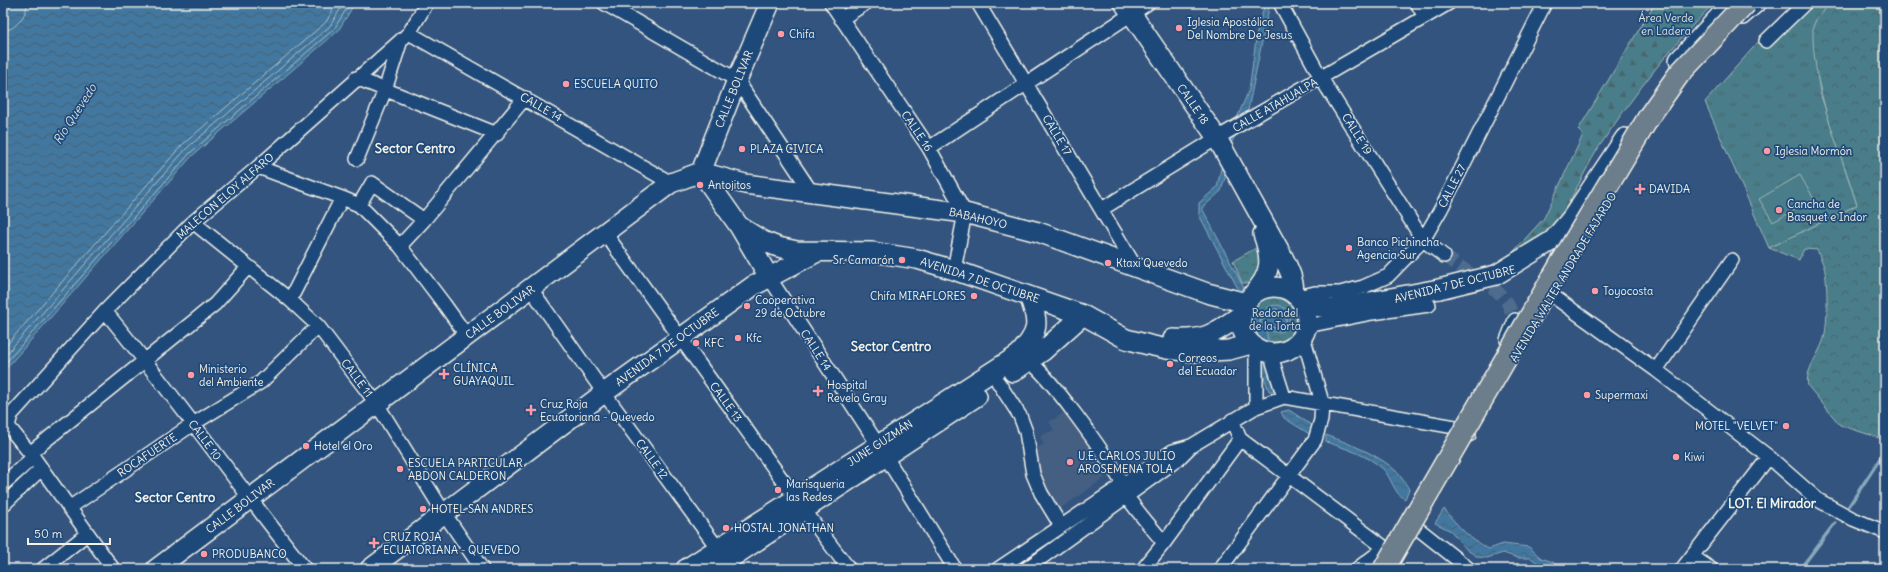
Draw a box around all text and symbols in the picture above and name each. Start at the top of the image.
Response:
park label: Área Verde en Ladera [1638,10,1694,38]
place label: Iglesia Apostólica Del Nombre De Jesus [1187,15,1292,42]
marker: Iglesia Apostólica Del Nombre De Jesus [1174,23,1184,33]
place label: Chifa [789,27,815,41]
marker: Chifa [776,29,786,39]
street label: CALLE BOLIVAR [712,48,756,130]
street label: CALLE ATAHUALPA [1230,75,1320,135]
place label: ESCUELA QUITO [574,77,658,91]
marker: ESCUELA QUITO [561,79,571,89]
water label: Río Quevedo [50,80,100,147]
street label: CALLE 18 [1174,81,1212,127]
street label: CALLE 14 [518,89,564,125]
street label: CALLE 16 [898,108,936,154]
street label: CALLE 19 [1339,111,1375,157]
street label: CALLE 17 [1039,112,1075,158]
district label: Sector Centro [375,140,455,157]
place label: PLAZA CIVICA [750,142,823,156]
marker: PLAZA CIVICA [737,144,747,154]
place label: Iglesia Mormón [1775,144,1852,158]
marker: Iglesia Mormón [1762,146,1772,156]
street label: MALECON ELOY ALFARO [173,150,277,242]
street label: CALLE 27 [1435,161,1469,210]
place label: Antojitos [708,178,751,192]
marker: Antojitos [695,180,705,190]
place label: DAVIDA [1649,182,1690,196]
marker: DAVIDA [1634,183,1646,195]
street label: AVENIDA WALTER ANDRADE FAJARDO [1507,190,1619,364]
place label: Cancha de Basquet e Indor [1787,197,1867,224]
street label: BABAHOYO [948,205,1008,231]
marker: Cancha de Basquet e Indor [1774,205,1784,215]
place label: Banco Pichincha Agencia Sur [1357,235,1439,262]
marker: Banco Pichincha Agencia Sur [1344,243,1354,253]
place label: Sr. Camarón [833,253,894,267]
street label: AVENIDA 7 DE OCTUBRE [919,254,1041,306]
marker: Sr. Camarón [897,255,907,265]
place label: Ktaxi Quevedo [1116,256,1188,270]
marker: Ktaxi Quevedo [1103,258,1113,268]
street label: AVENIDA 7 DE OCTUBRE [1393,262,1517,306]
street label: CALLE BOLIVAR [463,282,537,342]
place label: Toyocosta [1603,284,1653,298]
marker: Toyocosta [1590,286,1600,296]
place label: Chifa MIRAFLORES [870,289,966,303]
marker: Chifa MIRAFLORES [969,291,979,301]
place label: Cooperativa 29 de Octubre [755,293,825,320]
marker: Cooperativa 29 de Octubre [742,301,752,311]
street label: AVENIDA 7 DE OCTUBRE [613,305,721,389]
park label: Redondel de la Torta [1249,306,1301,333]
street label: CALLE 14 [798,327,834,373]
place label: Kfc [746,331,762,345]
marker: Kfc [733,333,743,343]
place label: KFC [704,336,724,350]
marker: KFC [691,338,701,348]
district label: Sector Centro [851,338,931,355]
place label: Correos del Ecuador [1178,351,1238,378]
street label: CALLE 11 [338,356,376,400]
marker: Correos del Ecuador [1165,359,1175,369]
place label: CLÍNICA GUAYAQUIL [453,360,514,388]
place label: Ministerio del Ambiente [199,362,263,389]
marker: CLÍNICA GUAYAQUIL [438,368,450,380]
marker: Ministerio del Ambiente [186,370,196,380]
place label: Hospital Revelo Gray [827,378,887,405]
street label: CALLE 13 [707,379,745,425]
marker: Hospital Revelo Gray [812,385,824,397]
place label: Supermaxi [1595,388,1648,402]
marker: Supermaxi [1582,390,1592,400]
place label: Cruz Roja Ecuatoriana - Quevedo [540,397,655,424]
marker: Cruz Roja Ecuatoriana - Quevedo [525,404,537,416]
street label: JUNE GUZMÁN [844,416,915,469]
street label: CALLE 10 [185,417,225,463]
place label: MOTEL "VELVET" [1695,419,1778,433]
marker: MOTEL "VELVET" [1781,421,1791,431]
street label: ROCAFUERTE [115,430,179,480]
street label: CALLE 12 [633,436,671,482]
place label: Hotel el Oro [314,439,373,453]
marker: Hotel el Oro [301,441,311,451]
place label: U.E. CARLOS JULIO AROSEMENA TOLA [1078,449,1176,476]
place label: Kiwi [1684,450,1704,464]
marker: Kiwi [1671,452,1681,462]
place label: ESCUELA PARTICULAR ABDON CALDERON [408,456,523,483]
marker: U.E. CARLOS JULIO AROSEMENA TOLA [1065,457,1075,467]
marker: ESCUELA PARTICULAR ABDON CALDERON [395,464,405,474]
street label: CALLE BOLIVAR [203,476,277,536]
place label: Marisqueria las Redes [786,477,845,504]
marker: Marisqueria las Redes [773,485,783,495]
district label: Sector Centro [135,489,215,506]
district label: LOT. El Mirador [1728,495,1817,512]
place label: HOTEL SAN ANDRES [431,502,533,516]
marker: HOTEL SAN ANDRES [418,504,428,514]
scale bar [28,520,110,546]
place label: HOSTAL JONATHAN [734,521,834,535]
marker: HOSTAL JONATHAN [721,523,731,533]
text: 50 m [34,526,63,541]
place label: CRUZ ROJA ECUATORIANA - QUEVEDO [383,530,520,557]
marker: CRUZ ROJA ECUATORIANA - QUEVEDO [368,537,380,549]
place label: PRODUBANCO [212,547,287,561]
marker: PRODUBANCO [199,549,209,559]

